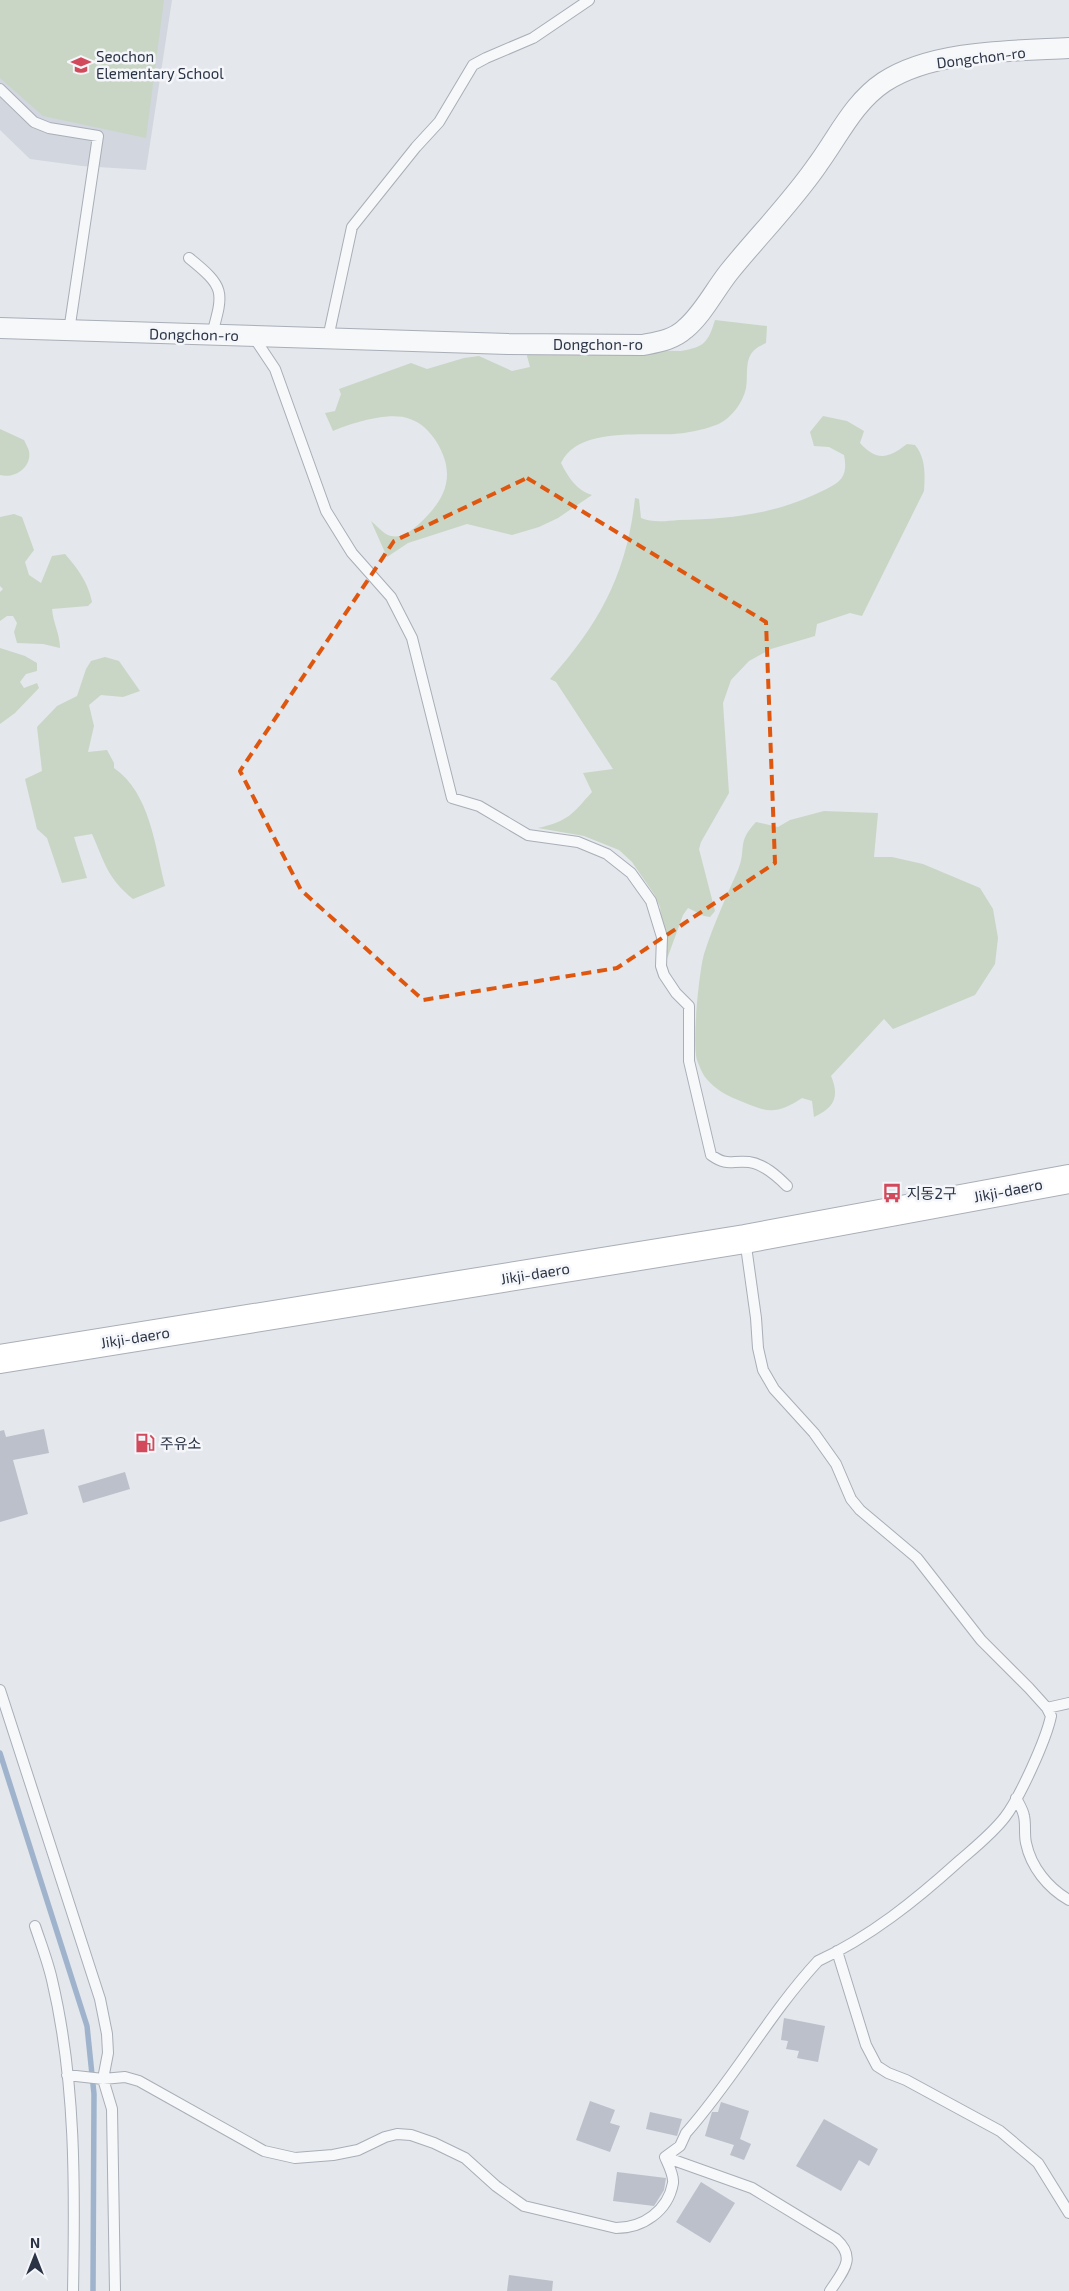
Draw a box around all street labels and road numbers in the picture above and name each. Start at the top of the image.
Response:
street label: Dongchon-ro [935,43,1027,71]
street label: Dongchon-ro [149,324,239,344]
street label: Dongchon-ro [553,335,643,353]
street label: Jikji-daero [972,1174,1044,1206]
street label: Jikji-daero [499,1259,571,1288]
street label: Jikji-daero [99,1323,171,1352]

